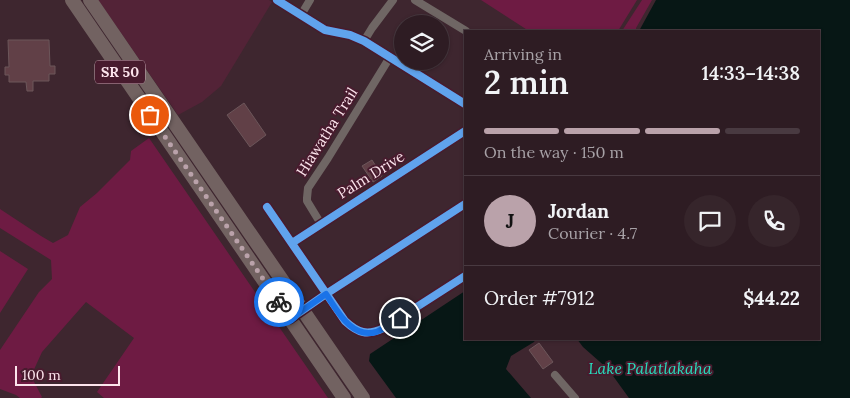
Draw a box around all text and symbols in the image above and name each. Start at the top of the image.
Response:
map controls [394,15,449,70]
button: layers [394,15,449,70]
text: Arriving in [484,44,562,64]
road number: SR 50 [95,61,145,84]
text: 14:33–14:38 [702,61,800,85]
text: 2 min [484,62,569,103]
street label: Hiawatha Trail [292,84,361,180]
pin [129,94,171,136]
icon: bag [136,101,164,129]
text: On the way · 150 m [484,142,624,162]
street label: Palm Drive [334,146,408,203]
button: chat [684,195,736,247]
button: phone [748,195,800,247]
text: Jordan [548,199,609,223]
text: J [506,209,514,233]
text: Courier · 4.7 [548,223,637,243]
courier [254,277,304,327]
text: Order #7912 [484,286,595,310]
text: $44.22 [743,286,800,310]
icon: bike [265,288,293,316]
pin [379,297,421,339]
icon: home [386,304,414,332]
water label: Lake Palatlakaha [588,358,712,378]
scale bar [15,363,120,386]
text: 100 m [22,366,61,384]

